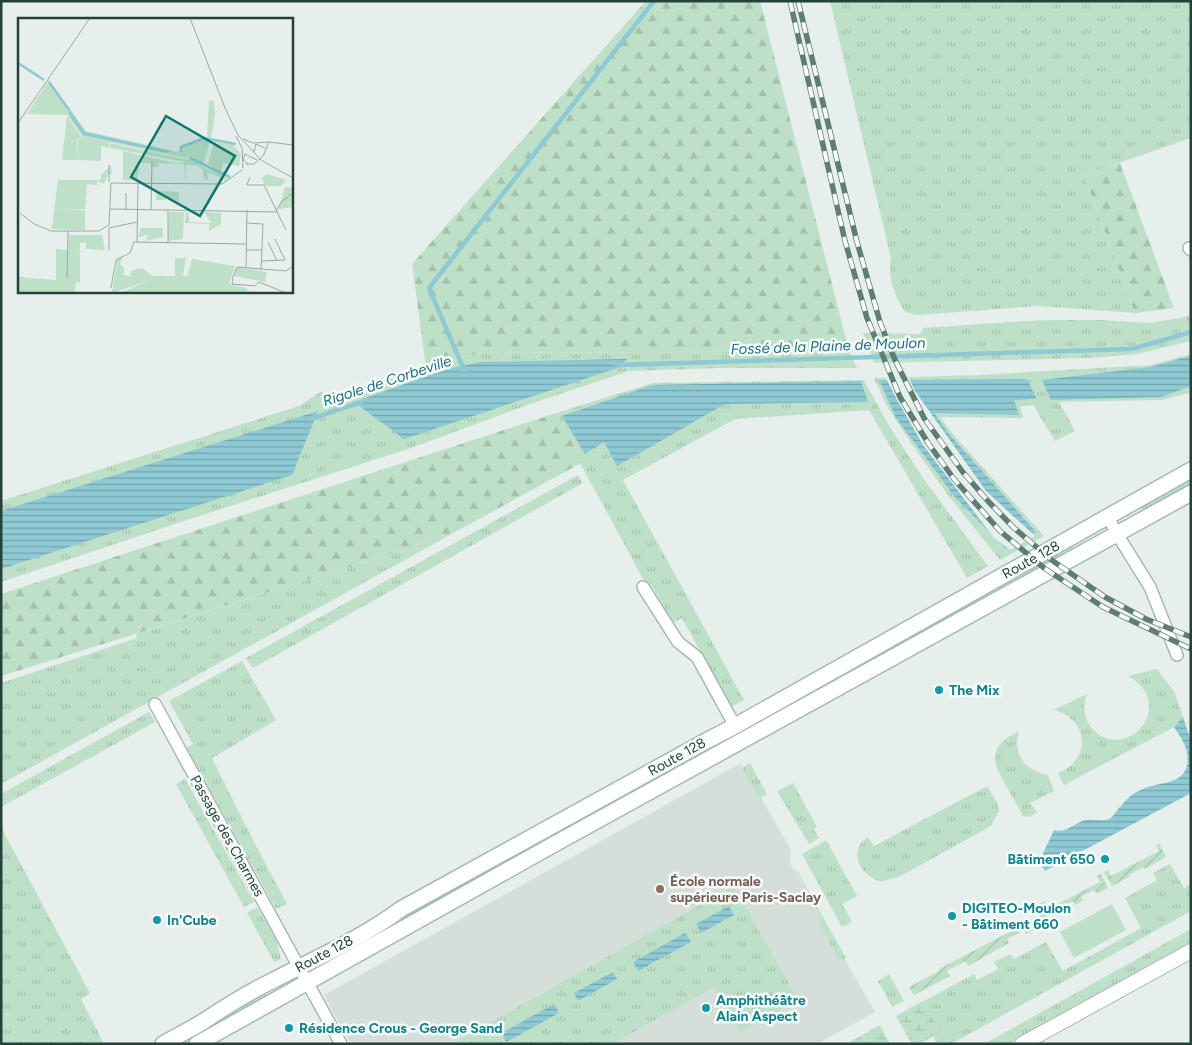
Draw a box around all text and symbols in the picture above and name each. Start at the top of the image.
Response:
inset map [18,18,292,292]
water label: Fossé de la Plaine de Moulon [730,334,926,358]
water label: Rigole de Corbeville [320,352,454,410]
street label: Route 128 [999,537,1063,583]
place label: The Mix [949,682,1000,699]
marker: The Mix [933,684,945,696]
street label: Route 128 [645,734,709,780]
street label: Passage des Charmes [187,772,267,900]
place label: Bâtiment 650 [1008,851,1095,868]
marker: Bâtiment 650 [1099,853,1111,865]
place label: École normale supérieure Paris-Saclay [670,873,822,906]
marker: École normale supérieure Paris-Saclay [654,883,666,895]
place label: DIGITEO-Moulon - Bâtiment 660 [962,900,1071,933]
marker: DIGITEO-Moulon - Bâtiment 660 [946,910,958,922]
place label: In'Cube [167,912,217,929]
marker: In'Cube [151,914,163,926]
street label: Route 128 [292,932,356,976]
place label: Amphithéâtre Alain Aspect [716,992,806,1025]
marker: Amphithéâtre Alain Aspect [700,1002,712,1014]
place label: Résidence Crous - George Sand [299,1020,503,1037]
marker: Résidence Crous - George Sand [283,1022,295,1034]

